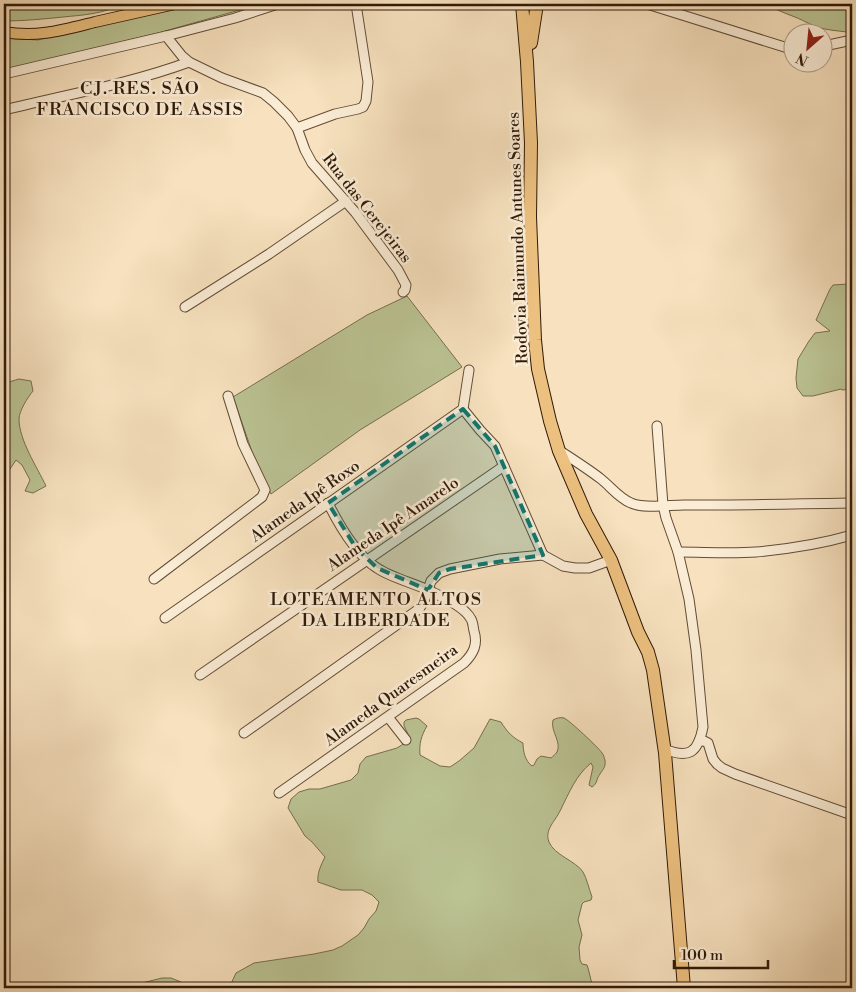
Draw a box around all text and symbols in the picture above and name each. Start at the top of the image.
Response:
north arrow [784,22,834,72]
text: N [794,48,812,69]
district label: CJ. RES. SÃO FRANCISCO DE ASSIS [36,76,244,121]
street label: Rodovia Raimundo Antunes Soares [504,111,532,365]
street label: Rua das Cerejeiras [318,149,416,267]
street label: Alameda Ipê Roxo [245,456,364,547]
street label: Alameda Ipê Amarelo [322,472,463,576]
district label: LOTEAMENTO ALTOS DA LIBERDADE [270,588,482,632]
street label: Alameda Quaresmeira [319,639,462,751]
scale bar [674,937,767,969]
text: 100 m [681,946,723,965]

